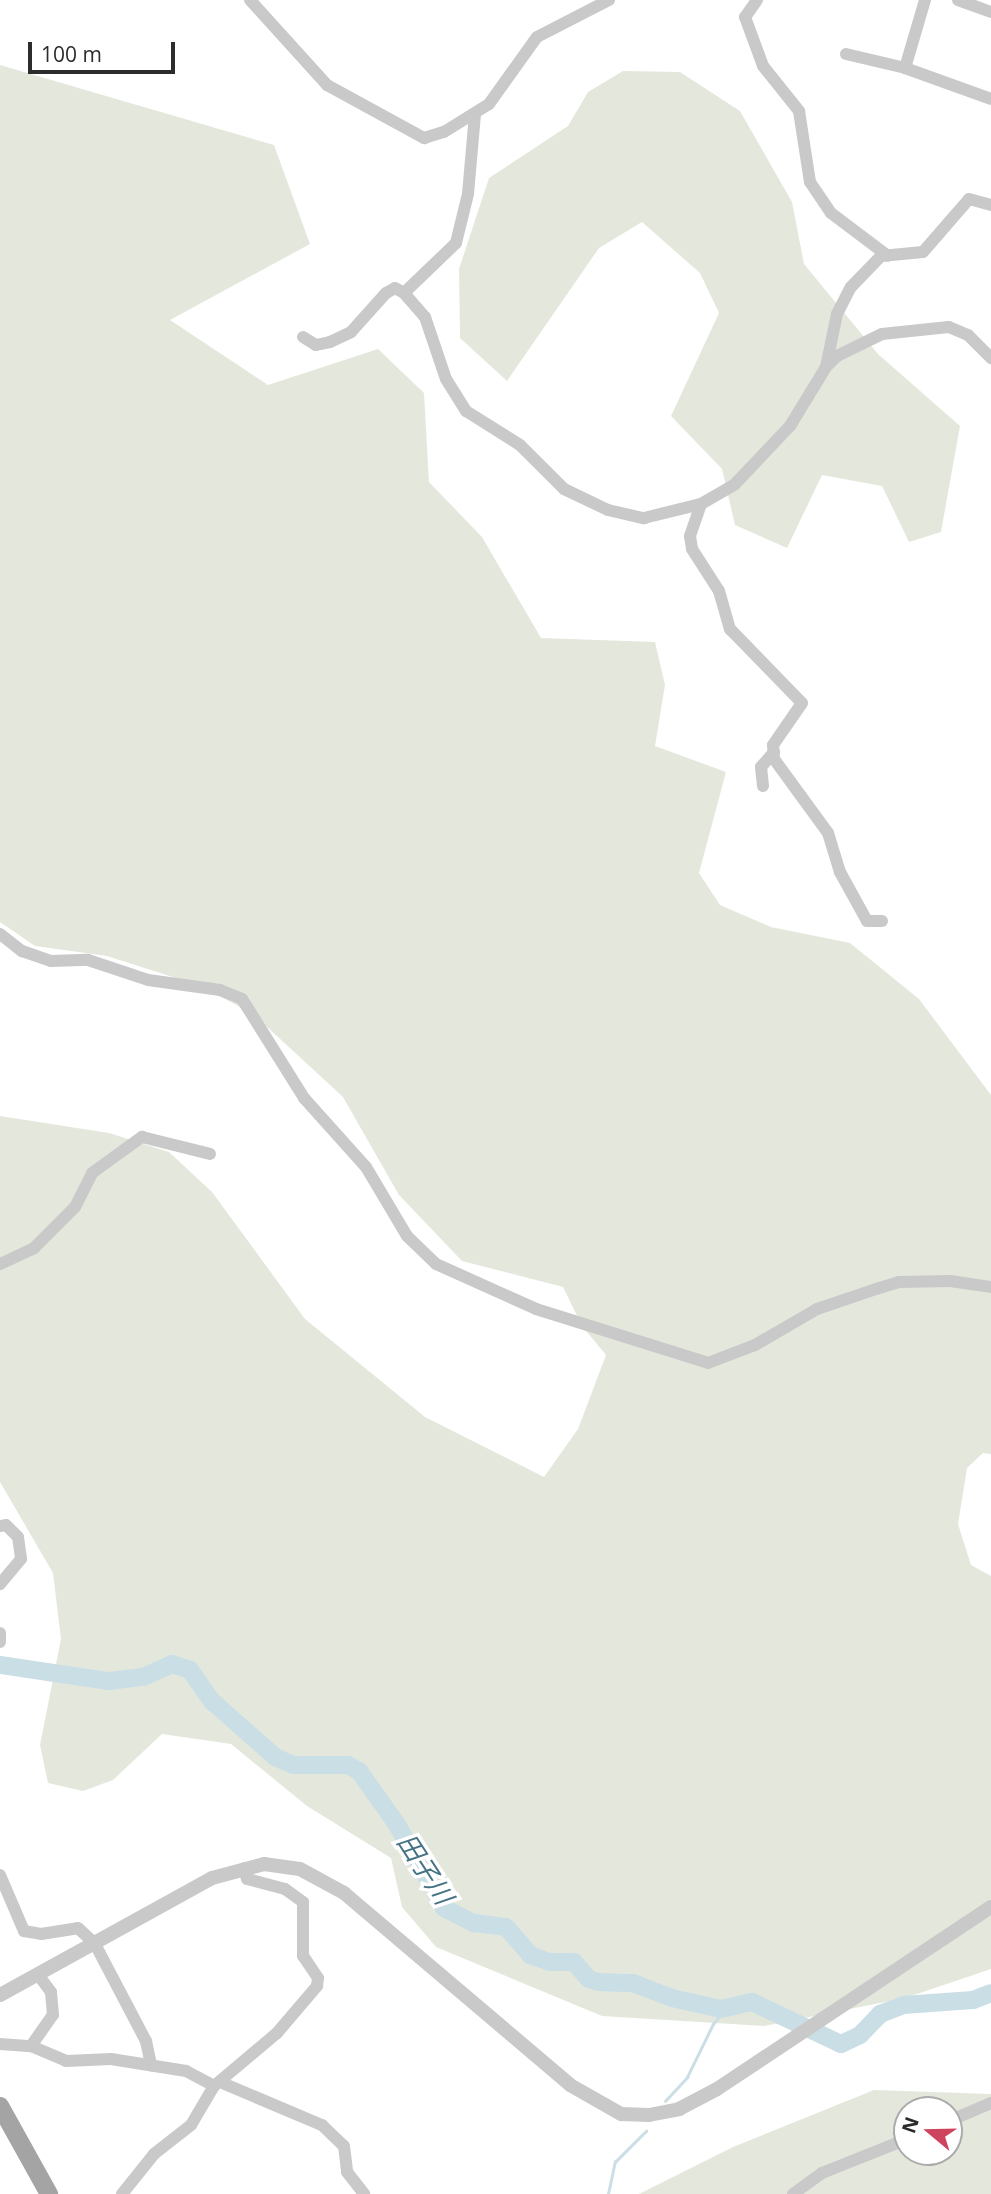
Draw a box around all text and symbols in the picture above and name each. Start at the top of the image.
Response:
scale bar [32,28,178,72]
text: 100 m [41,40,102,68]
water label: 田子川 [391,1828,459,1910]
north arrow [893,2096,963,2166]
text: N [895,2113,925,2136]

